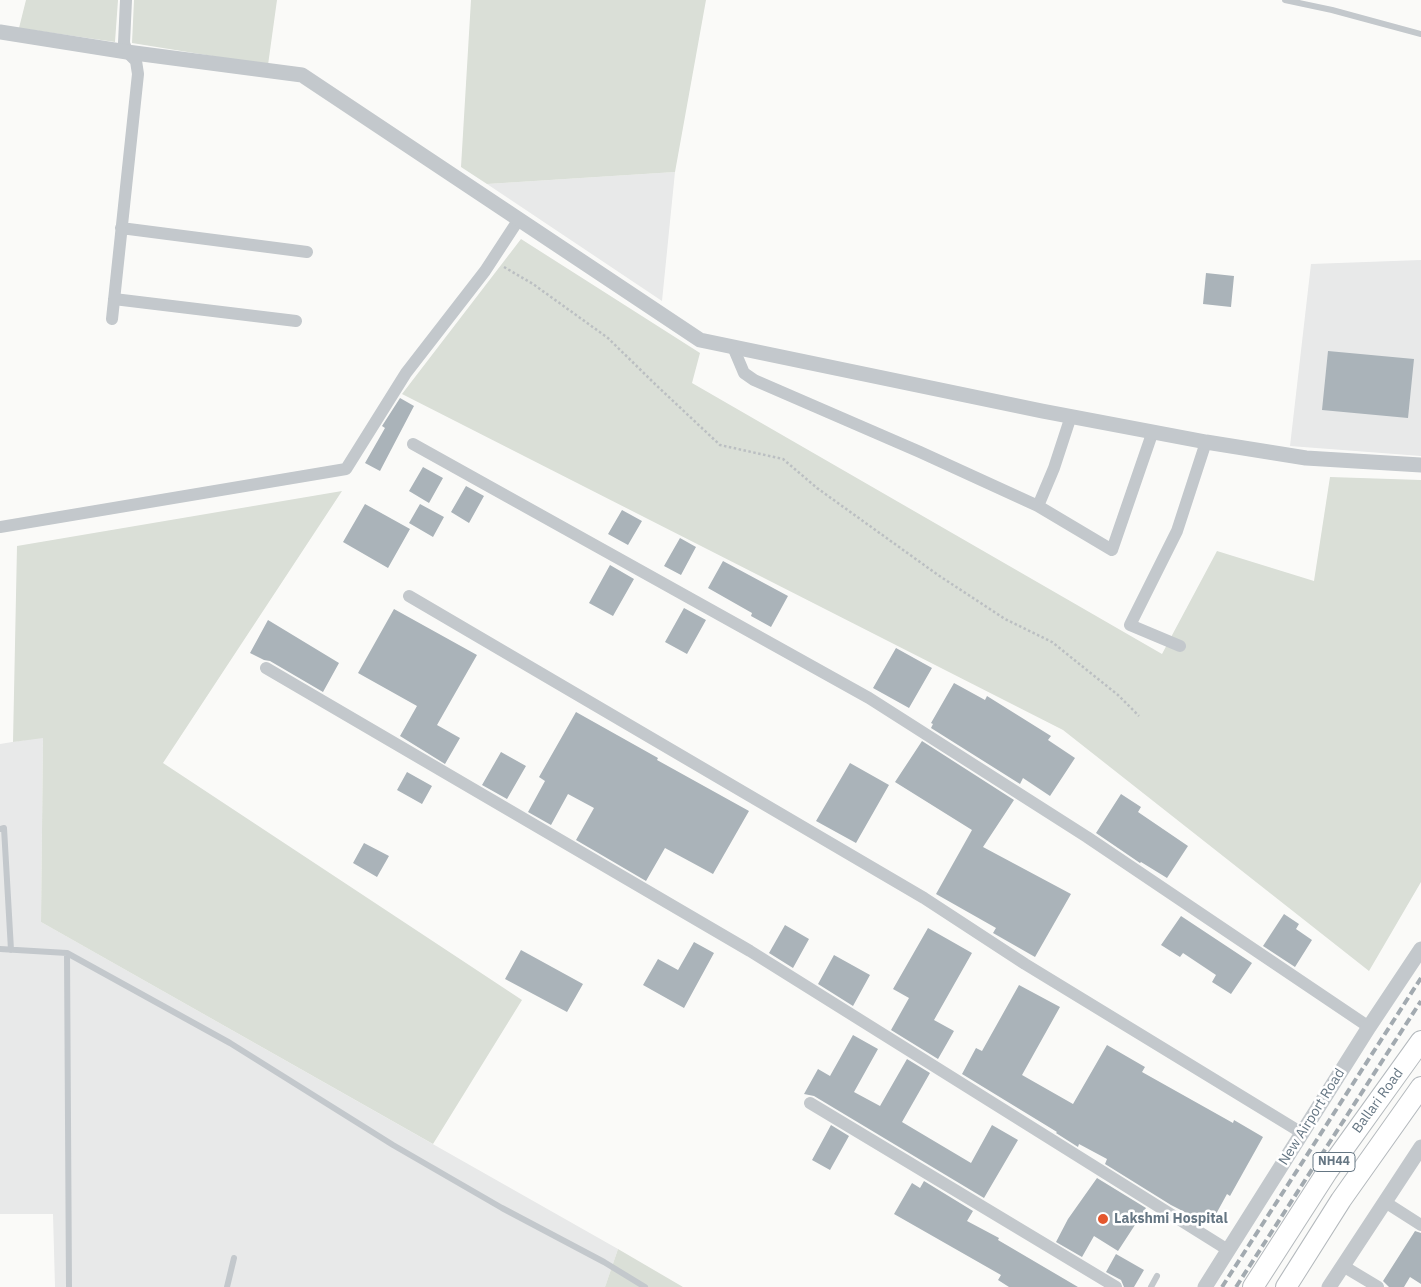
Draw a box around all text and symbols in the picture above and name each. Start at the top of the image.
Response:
street label: Ballari Road [1349,1065,1407,1137]
street label: New Airport Road [1276,1066,1348,1168]
road number: NH44 [1313,1152,1355,1172]
place label: Lakshmi Hospital [1114,1211,1228,1227]
marker: Lakshmi Hospital [1096,1212,1110,1226]

